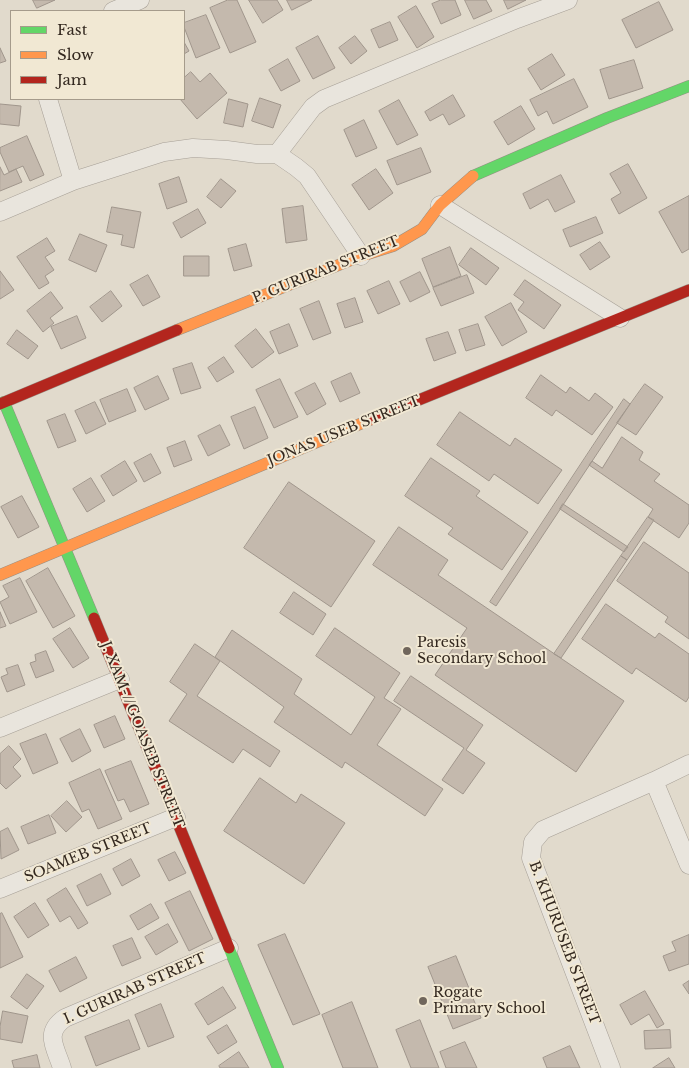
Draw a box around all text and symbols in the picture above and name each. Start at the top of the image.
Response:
legend [10,10,185,100]
text: Fast [57,20,87,39]
text: Slow [57,45,94,64]
text: Jam [57,70,87,89]
street label: P. GURIRAB STREET [250,233,402,307]
street label: JONAS USEB STREET [265,393,423,469]
place label: Paresis Secondary School [417,635,546,668]
street label: J. XAM-//GOASEB STREET [97,639,187,831]
marker: Paresis Secondary School [401,645,413,657]
street label: SOAMEB STREET [22,820,154,886]
street label: B. KHURUSEB STREET [525,859,603,1027]
street label: I. GURIRAB STREET [61,950,209,1028]
place label: Rogate Primary School [433,985,546,1018]
marker: Rogate Primary School [417,995,429,1007]

